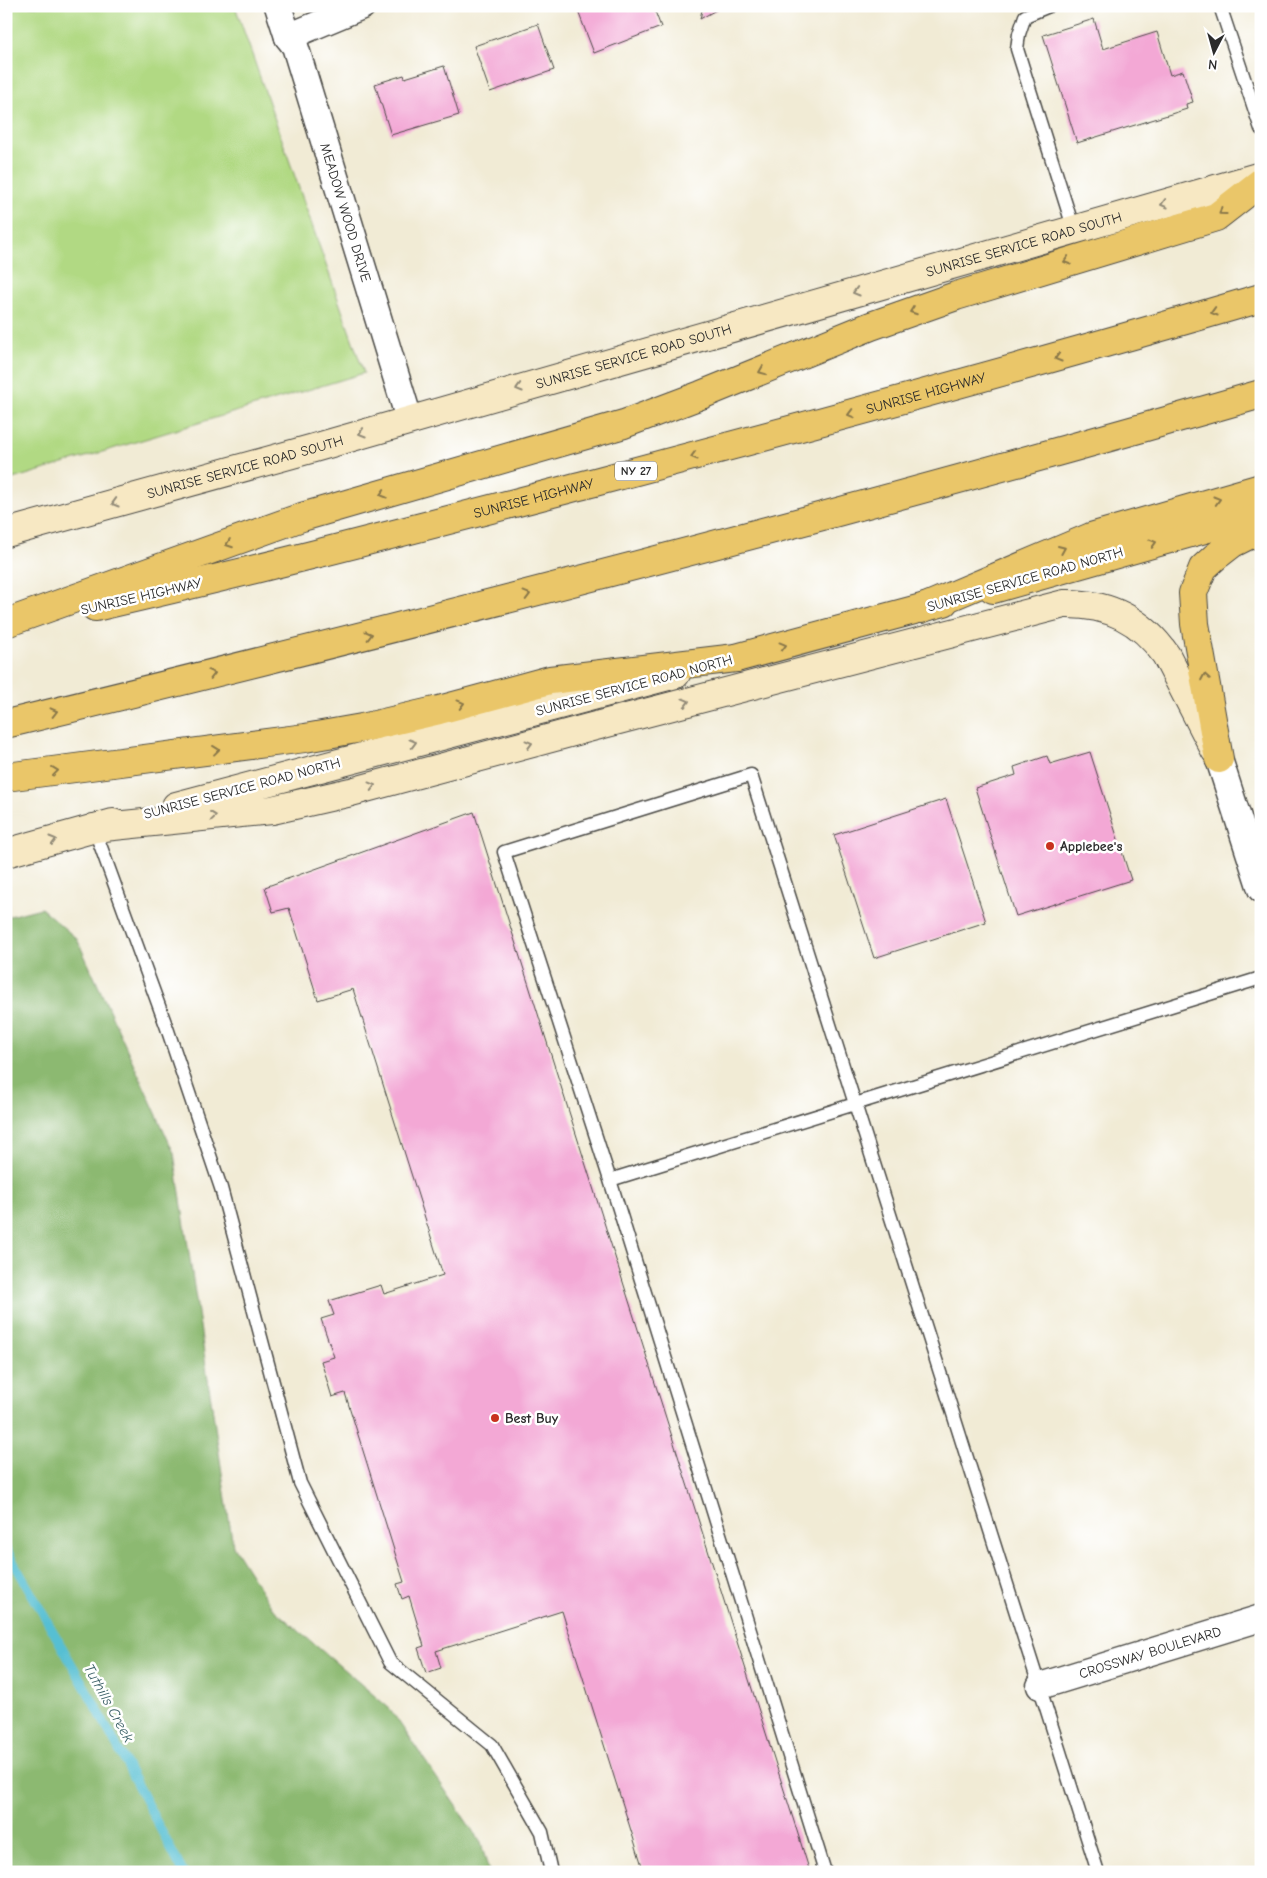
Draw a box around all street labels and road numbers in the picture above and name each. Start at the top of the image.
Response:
street label: MEADOW WOOD DRIVE [316,141,375,284]
street label: SUNRISE SERVICE ROAD SOUTH [924,208,1124,281]
street label: SUNRISE SERVICE ROAD SOUTH [534,320,734,393]
street label: SUNRISE HIGHWAY [864,369,989,418]
street label: SUNRISE SERVICE ROAD SOUTH [145,432,345,503]
road number: NY 27 [615,462,657,481]
street label: SUNRISE HIGHWAY [472,474,596,522]
street label: SUNRISE SERVICE ROAD NORTH [925,543,1125,616]
street label: SUNRISE HIGHWAY [79,574,204,619]
street label: SUNRISE SERVICE ROAD NORTH [534,651,734,720]
street label: SUNRISE SERVICE ROAD NORTH [142,754,342,823]
street label: CROSSWAY BOULEVARD [1077,1623,1223,1683]

